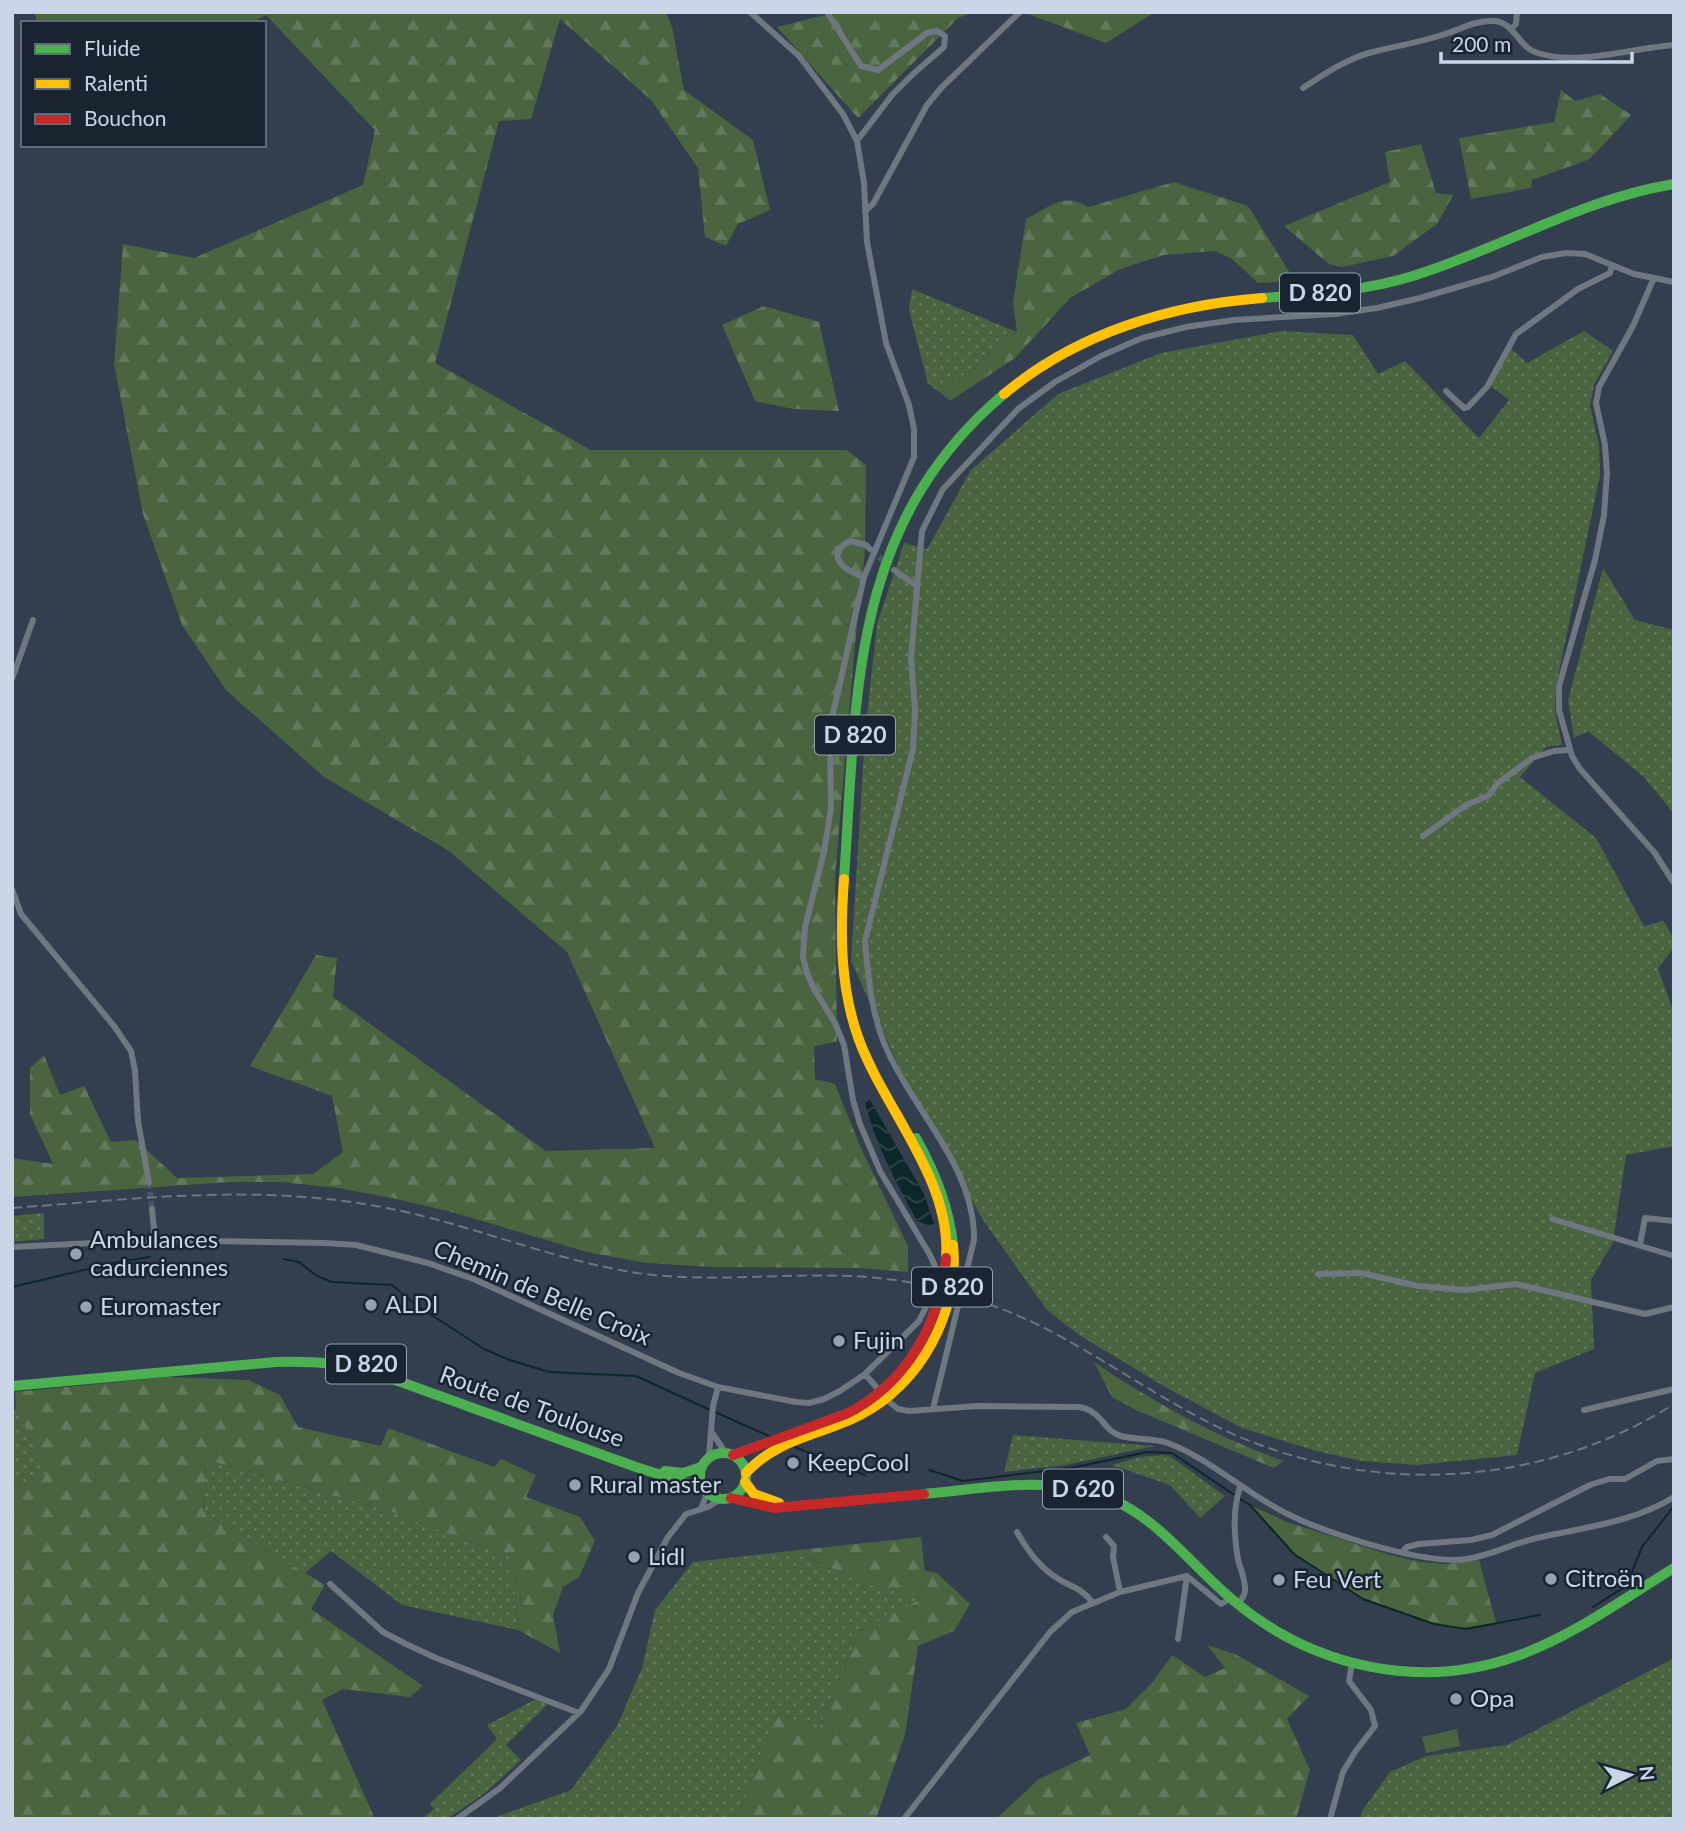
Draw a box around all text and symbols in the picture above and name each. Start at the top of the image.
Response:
legend [21,21,266,147]
scale bar [1441,21,1632,65]
text: 200 m [1452,31,1511,56]
text: Fluide [84,35,140,60]
text: Ralenti [84,70,148,95]
text: Bouchon [84,105,166,130]
road number: D 820 [1280,274,1360,312]
road number: D 820 [815,716,895,754]
place label: Ambulances cadurciennes [90,1224,228,1281]
street label: Chemin de Belle Croix [430,1233,656,1351]
marker: Ambulances cadurciennes [68,1246,84,1262]
road number: D 820 [912,1268,992,1306]
place label: ALDI [385,1289,439,1318]
place label: Euromaster [100,1291,221,1320]
marker: ALDI [363,1297,379,1313]
marker: Euromaster [78,1299,94,1315]
place label: Fujin [853,1325,904,1354]
marker: Fujin [831,1333,847,1349]
road number: D 820 [326,1344,406,1384]
street label: Route de Toulouse [436,1359,629,1452]
place label: KeepCool [807,1447,909,1476]
marker: KeepCool [785,1455,801,1471]
place label: Rural master [589,1469,721,1498]
road number: D 620 [1043,1470,1123,1508]
marker: Rural master [567,1477,583,1493]
place label: Lidl [648,1541,685,1570]
marker: Lidl [626,1549,642,1565]
place label: Citroën [1565,1563,1643,1592]
place label: Feu Vert [1293,1564,1382,1593]
marker: Citroën [1543,1571,1559,1587]
marker: Feu Vert [1271,1572,1287,1588]
place label: Opa [1470,1683,1514,1712]
marker: Opa [1448,1691,1464,1707]
north arrow [1595,1740,1665,1810]
text: N [1635,1765,1660,1782]

